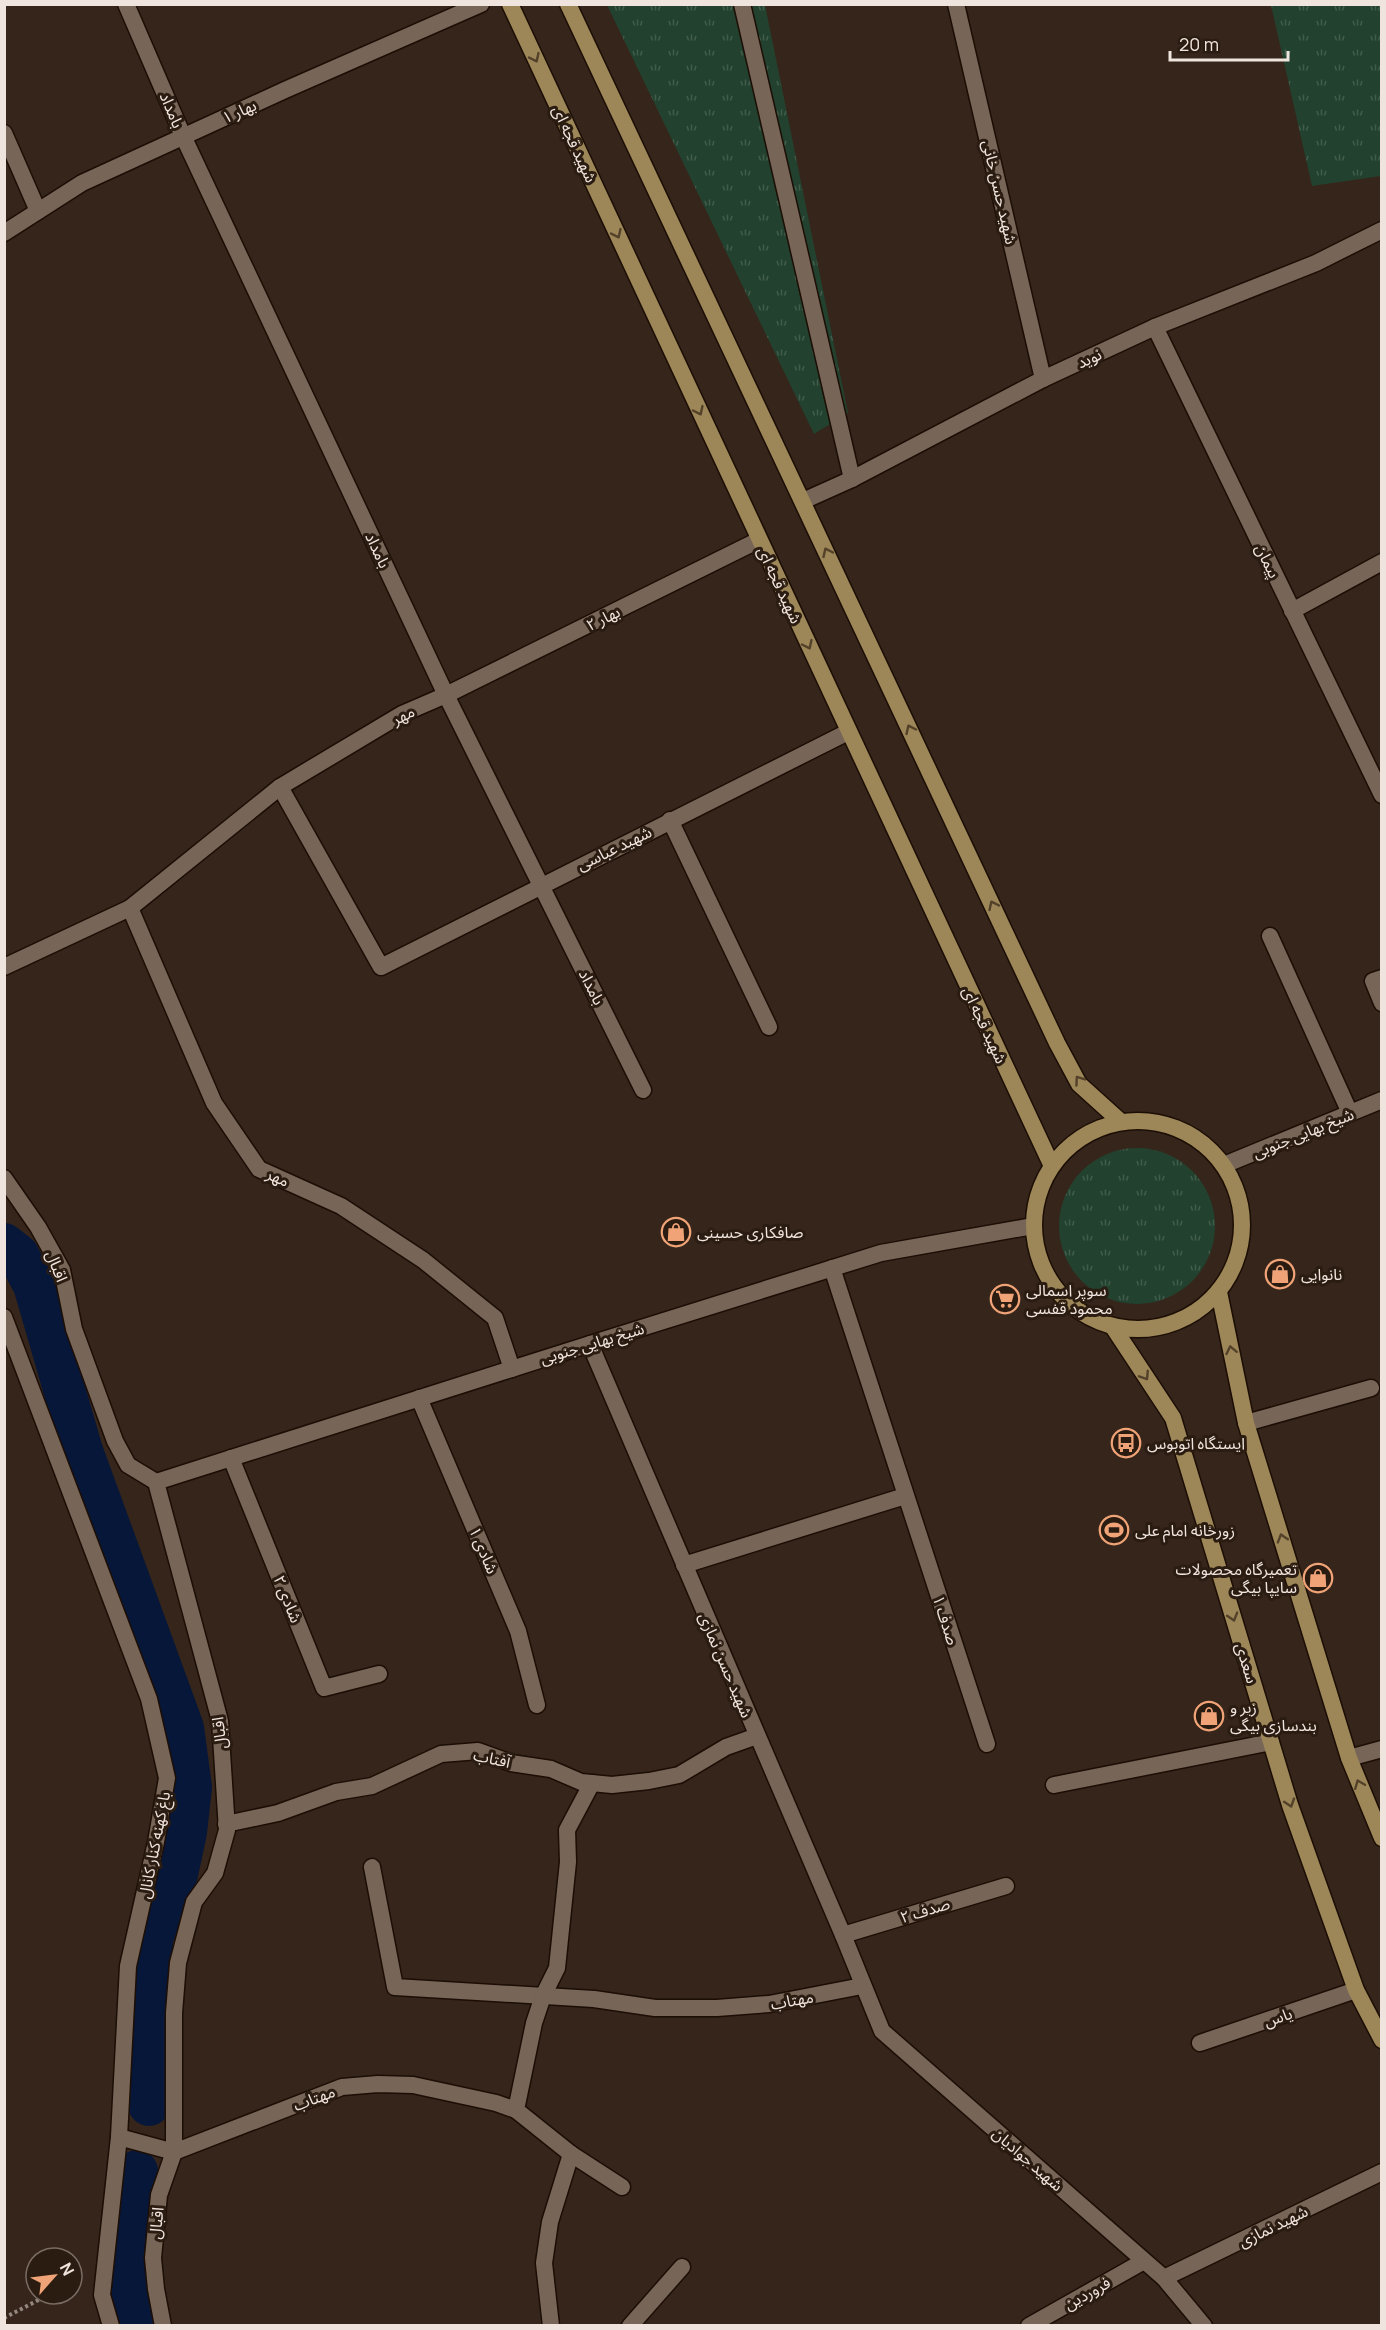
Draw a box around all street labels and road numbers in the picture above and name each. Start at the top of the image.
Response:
street label: بامداد [155,89,189,131]
street label: بهار ۱ [218,94,260,128]
street label: شهید قجه ای [548,102,602,186]
street label: شهید حسن خانی [977,138,1023,246]
street label: نوید [1073,343,1105,373]
street label: بامداد [360,528,396,572]
street label: پیمان [1250,540,1286,582]
street label: شهید قجه ای [753,543,807,627]
street label: بهار ۲ [582,600,624,636]
street label: مهر [387,700,418,730]
street label: شهید عباسی [573,820,655,876]
street label: بامداد [574,965,610,1009]
street label: شهید قجه ای [958,983,1012,1067]
street label: شیخ بهایی جنوبی [1249,1103,1358,1165]
street label: مهر [262,1162,293,1192]
street label: اقبال [41,1247,73,1285]
street label: شیخ بهایی جنوبی [537,1317,647,1371]
street label: شادی ۱ [464,1523,504,1577]
street label: شادی ۲ [269,1572,307,1626]
street label: صدف ۱ [928,1592,964,1648]
street label: شهید حسن نمازی [694,1609,758,1721]
street label: سعدی [1230,1640,1264,1686]
street label: اقبال [206,1716,232,1750]
street label: آفتاب [471,1743,514,1773]
street label: باغ کهنه کنار کانال [133,1790,177,1901]
street label: صدف ۲ [897,1892,953,1928]
street label: مهتاب [769,1985,815,2015]
street label: یاس [1261,2002,1295,2032]
street label: مهتاب [290,2080,338,2116]
street label: شهید جوادیان [988,2122,1068,2196]
street label: شهید نمازی [1235,2200,1311,2252]
street label: اقبال [143,2206,169,2240]
street label: فروردین [1060,2271,1114,2315]

